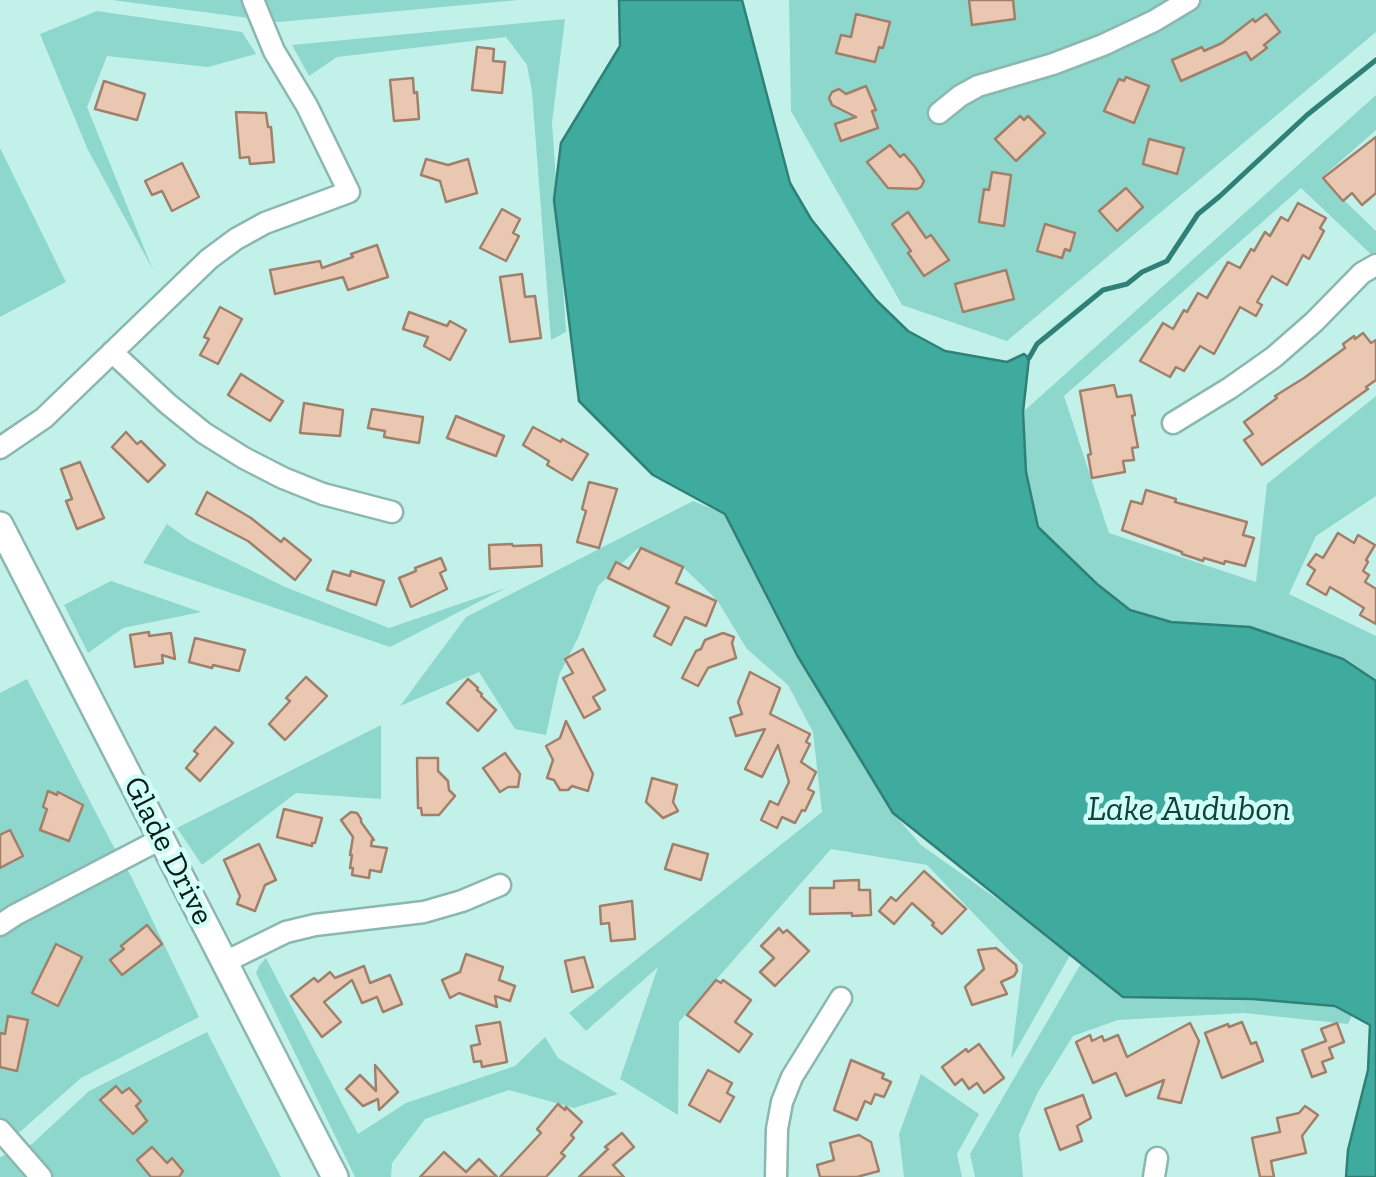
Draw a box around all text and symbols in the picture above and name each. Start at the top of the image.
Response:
street label: Glade Drive [114,770,222,932]
water label: Lake Audubon [1087,789,1291,831]

